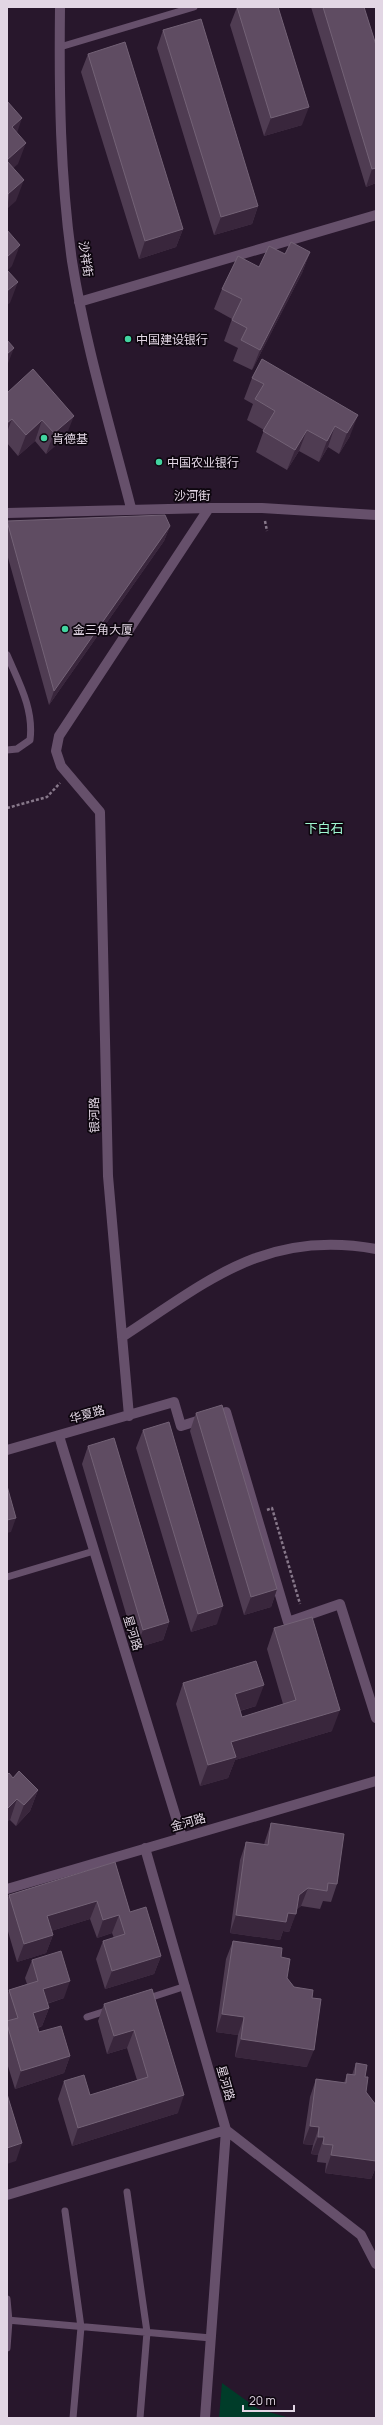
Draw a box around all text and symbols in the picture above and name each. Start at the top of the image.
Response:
street label: 沙祥街 [75,240,97,278]
place label: 中国建设银行 [136,331,208,348]
marker: 中国建设银行 [123,334,133,344]
place label: 肯德基 [52,430,88,447]
marker: 肯德基 [39,433,49,443]
place label: 中国农业银行 [167,454,239,471]
marker: 中国农业银行 [154,457,164,467]
street label: 沙河街 [174,487,210,504]
place label: 金三角大厦 [73,621,133,638]
marker: 金三角大厦 [60,624,70,634]
district label: 下白石 [304,819,344,837]
street label: 银河路 [85,1097,103,1133]
street label: 华夏路 [67,1401,107,1427]
street label: 星河路 [120,1613,146,1653]
street label: 金河路 [168,1809,208,1835]
street label: 星河路 [213,2063,239,2103]
scale bar [243,2387,294,2413]
text: 20 m [249,2392,276,2409]

